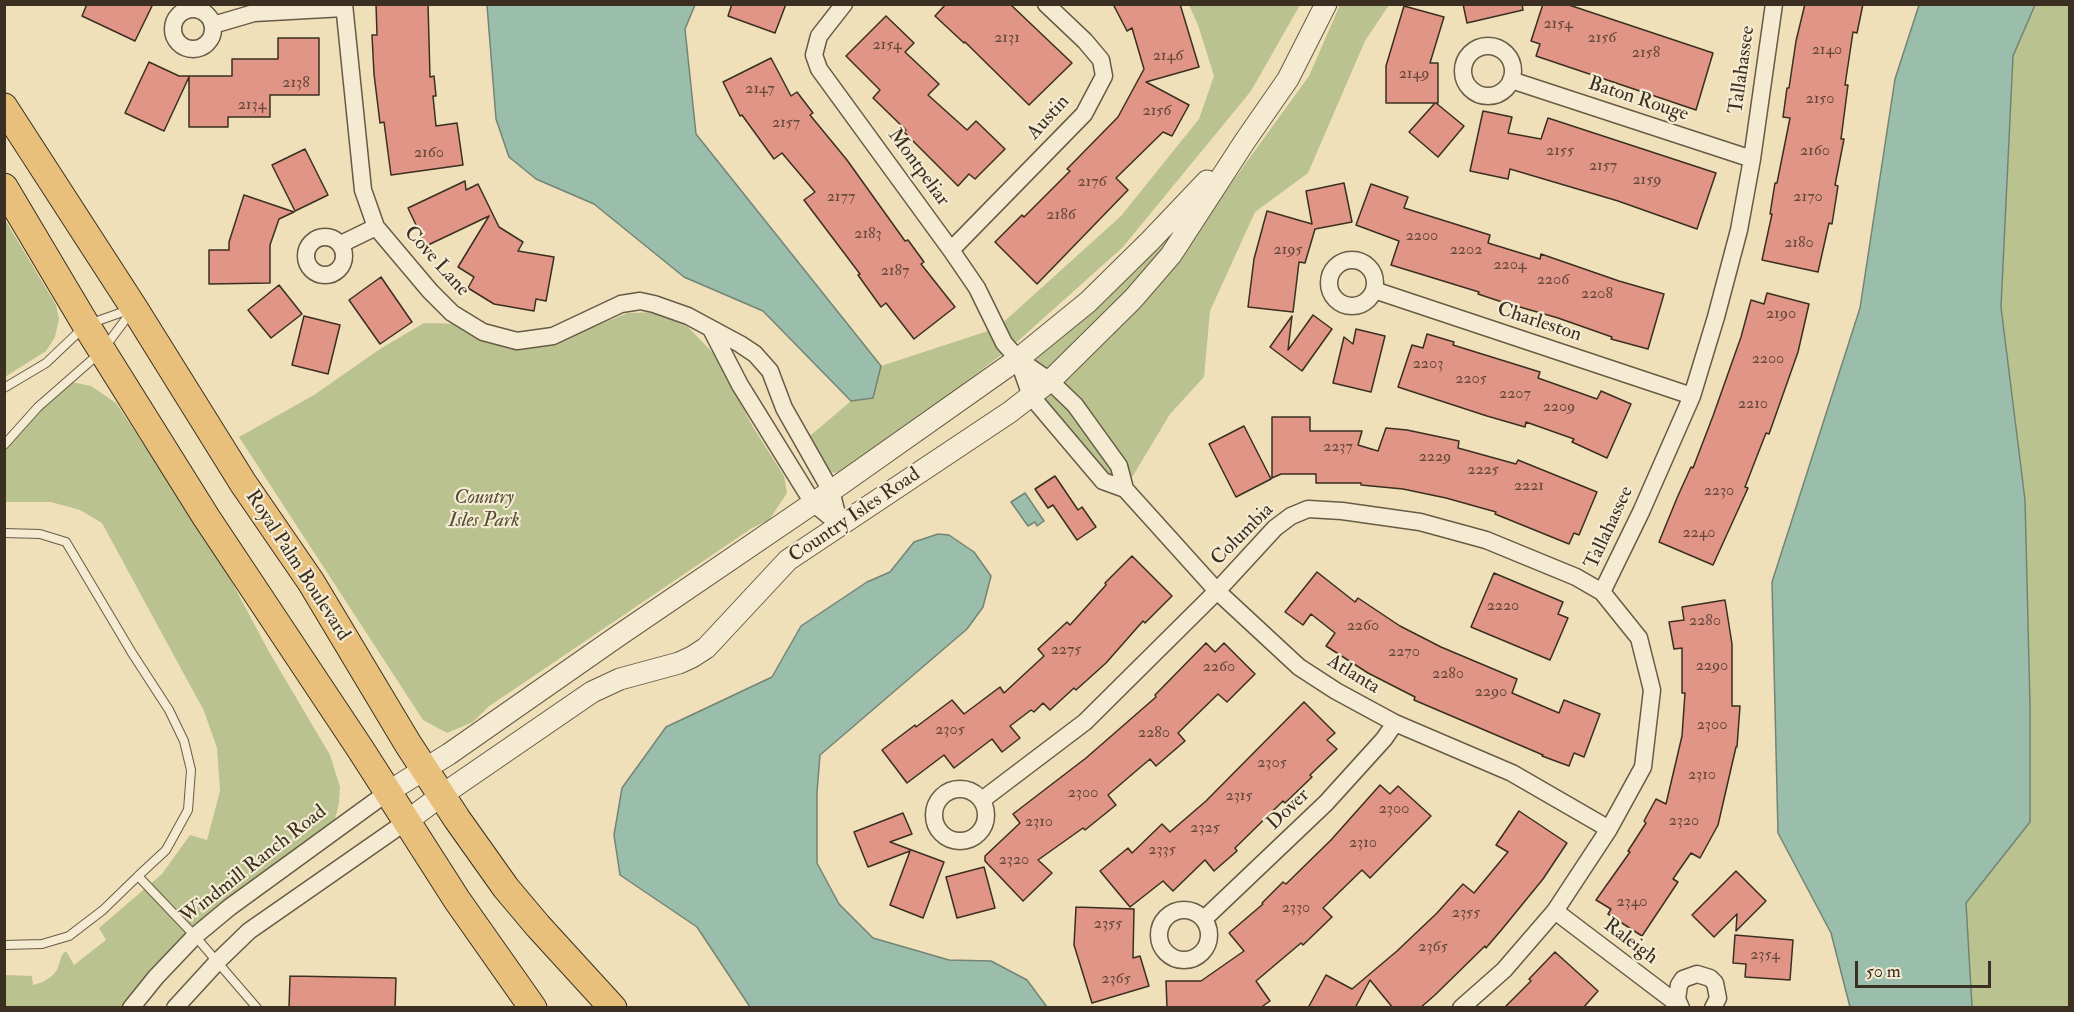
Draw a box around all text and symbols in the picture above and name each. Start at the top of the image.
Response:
house number: 2154 [1543,15,1573,35]
street label: Tallahassee [1725,25,1761,115]
house number: 2131 [994,29,1020,49]
house number: 2156 [1588,29,1616,49]
house number: 2154 [872,36,902,56]
house number: 2140 [1812,41,1842,61]
house number: 2158 [1632,44,1660,64]
house number: 2146 [1153,47,1183,67]
house number: 2149 [1399,65,1429,85]
street label: Baton Rouge [1585,72,1691,128]
house number: 2138 [282,74,310,94]
house number: 2147 [745,80,775,100]
house number: 2150 [1806,90,1834,110]
street label: Austin [1023,91,1075,145]
house number: 2134 [238,96,266,116]
house number: 2156 [1143,102,1171,122]
house number: 2157 [772,114,800,134]
street label: Montpeliar [882,125,954,211]
house number: 2155 [1546,142,1574,162]
house number: 2160 [1800,142,1830,162]
house number: 2160 [414,144,444,164]
house number: 2157 [1589,157,1617,177]
house number: 2159 [1632,171,1662,191]
house number: 2176 [1077,173,1107,193]
house number: 2177 [827,188,855,208]
house number: 2170 [1793,188,1823,208]
house number: 2186 [1046,206,1076,226]
street label: Cove Lane [398,222,474,302]
house number: 2183 [854,225,882,245]
house number: 2200 [1406,227,1438,247]
house number: 2180 [1784,234,1814,254]
house number: 2195 [1274,241,1302,261]
house number: 2202 [1450,241,1482,261]
house number: 2204 [1494,256,1526,276]
house number: 2187 [881,262,909,282]
house number: 2206 [1537,271,1569,291]
house number: 2208 [1581,285,1613,305]
street label: Charleston [1494,298,1584,348]
house number: 2190 [1766,305,1796,325]
house number: 2200 [1752,350,1784,370]
house number: 2203 [1413,355,1443,375]
house number: 2205 [1455,370,1487,390]
house number: 2207 [1499,385,1531,405]
house number: 2210 [1738,395,1768,415]
house number: 2209 [1543,398,1575,418]
house number: 2237 [1323,438,1353,458]
house number: 2229 [1419,448,1451,468]
house number: 2225 [1467,461,1499,481]
street label: Country Isles Road [785,463,925,569]
house number: 2221 [1514,477,1544,497]
house number: 2230 [1704,482,1734,502]
street label: Tallahassee [1580,483,1640,573]
street label: Royal Palm Boulevard [239,486,355,646]
park label: Country Isles Park [448,487,520,534]
street label: Columbia [1207,499,1279,571]
house number: 2240 [1682,524,1716,544]
house number: 2220 [1487,597,1519,617]
house number: 2280 [1689,612,1721,632]
house number: 2260 [1347,617,1379,637]
house number: 2275 [1051,641,1081,661]
house number: 2270 [1388,643,1420,663]
street label: Atlanta [1322,650,1384,700]
house number: 2290 [1696,657,1728,677]
house number: 2260 [1203,658,1235,678]
house number: 2280 [1432,665,1464,685]
house number: 2290 [1475,683,1507,703]
house number: 2300 [1697,716,1727,736]
house number: 2305 [935,721,965,741]
house number: 2280 [1138,724,1170,744]
house number: 2305 [1257,754,1287,774]
house number: 2310 [1688,766,1716,786]
house number: 2300 [1068,784,1098,804]
street label: Dover [1263,784,1315,836]
house number: 2315 [1226,787,1252,807]
house number: 2300 [1379,800,1409,820]
street label: Windmill Ranch Road [176,801,332,929]
house number: 2320 [1669,812,1699,832]
house number: 2310 [1025,813,1053,833]
house number: 2325 [1190,819,1220,839]
house number: 2310 [1349,834,1377,854]
house number: 2335 [1148,841,1176,861]
house number: 2320 [999,851,1029,871]
house number: 2340 [1616,893,1648,913]
house number: 2330 [1282,899,1310,919]
house number: 2355 [1452,904,1480,924]
street label: Raleigh [1598,914,1662,970]
house number: 2355 [1094,915,1122,935]
house number: 2365 [1418,938,1448,958]
house number: 2354 [1750,946,1780,966]
scale bar [1858,949,1994,987]
text: 50 m [1866,960,1901,983]
house number: 2365 [1101,970,1131,990]

